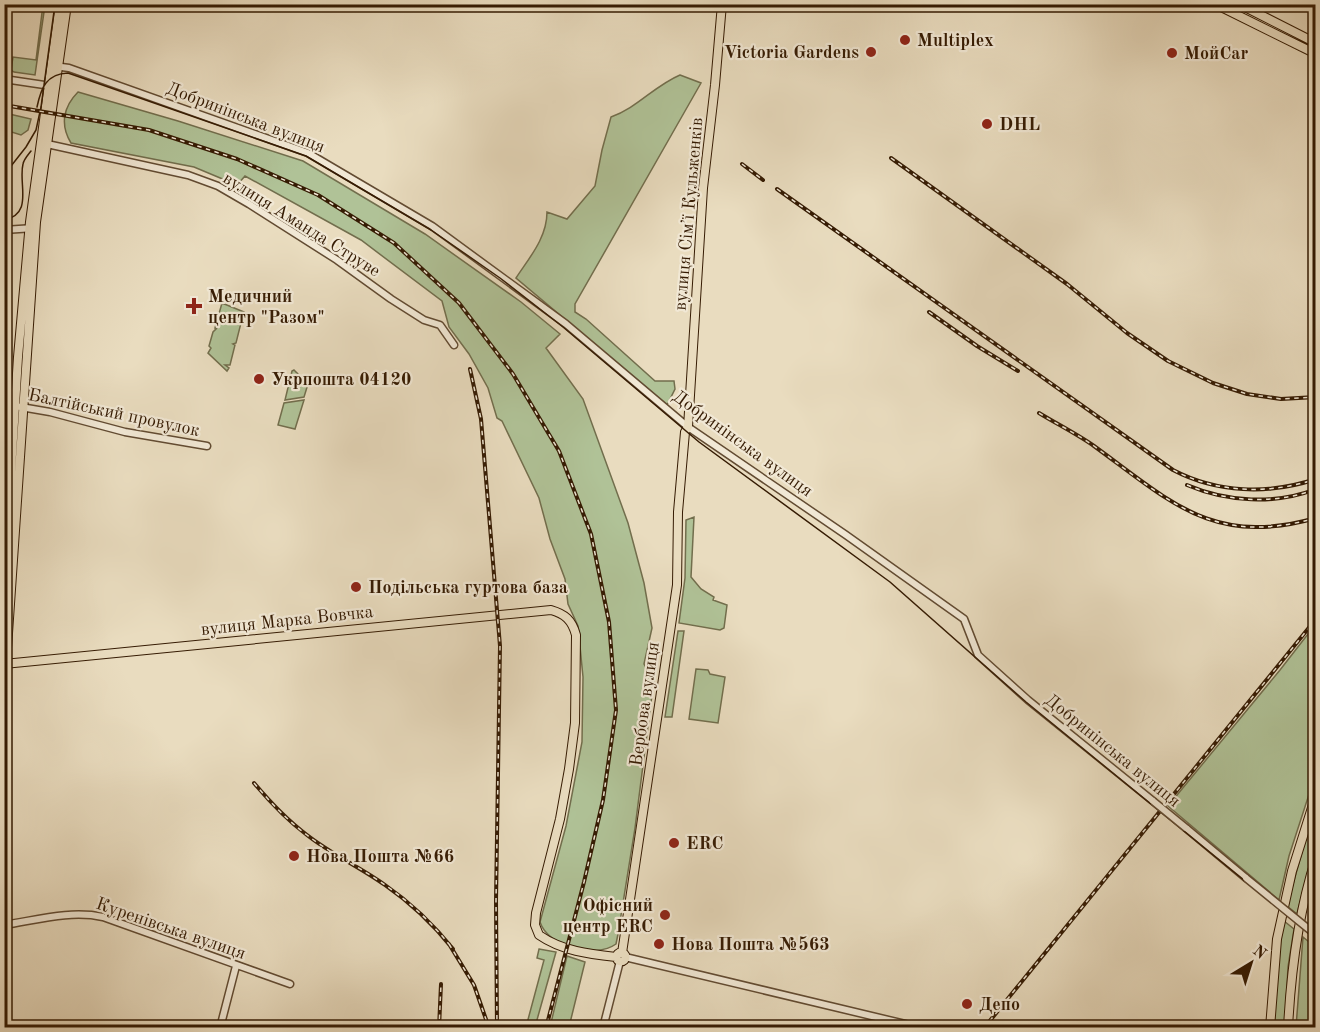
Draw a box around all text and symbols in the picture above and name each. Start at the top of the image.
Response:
place label: Multiplex [917,32,994,50]
marker: Multiplex [898,33,912,47]
place label: Victoria Gardens [724,44,859,62]
marker: Victoria Gardens [864,45,878,59]
place label: МойCar [1184,45,1248,63]
marker: МойCar [1165,46,1179,60]
street label: Добринінська вулиця [164,79,327,156]
place label: DHL [999,116,1040,134]
street label: вулиця Сімʼї Кульженків [672,117,706,311]
marker: DHL [980,117,994,131]
street label: вулиця Аманда Струве [220,169,383,281]
place label: Медичний центр "Разом" [208,288,325,327]
marker: Медичний центр "Разом" [185,297,203,315]
place label: Укрпошта 04120 [271,371,411,389]
marker: Укрпошта 04120 [252,372,266,386]
street label: Балтійський провулок [26,386,201,440]
street label: Добринінська вулиця [669,387,816,501]
place label: Подільська гуртова база [368,579,568,597]
marker: Подільська гуртова база [349,580,363,594]
street label: вулиця Марка Вовчка [200,603,374,639]
street label: Вербова вулиця [627,641,663,768]
street label: Добринінська вулиця [1041,691,1183,811]
place label: ERC [686,835,724,853]
marker: ERC [667,836,681,850]
place label: Нова Пошта №66 [306,848,454,866]
marker: Нова Пошта №66 [287,849,301,863]
street label: Куренівська вулиця [94,895,248,963]
place label: Офісний центр ERC [563,897,653,936]
marker: Офісний центр ERC [658,908,672,922]
north arrow [1221,933,1281,993]
place label: Нова Пошта №563 [671,936,830,954]
marker: Нова Пошта №563 [652,937,666,951]
text: N [1249,943,1269,963]
place label: Депо [979,996,1020,1014]
marker: Депо [960,997,974,1011]

